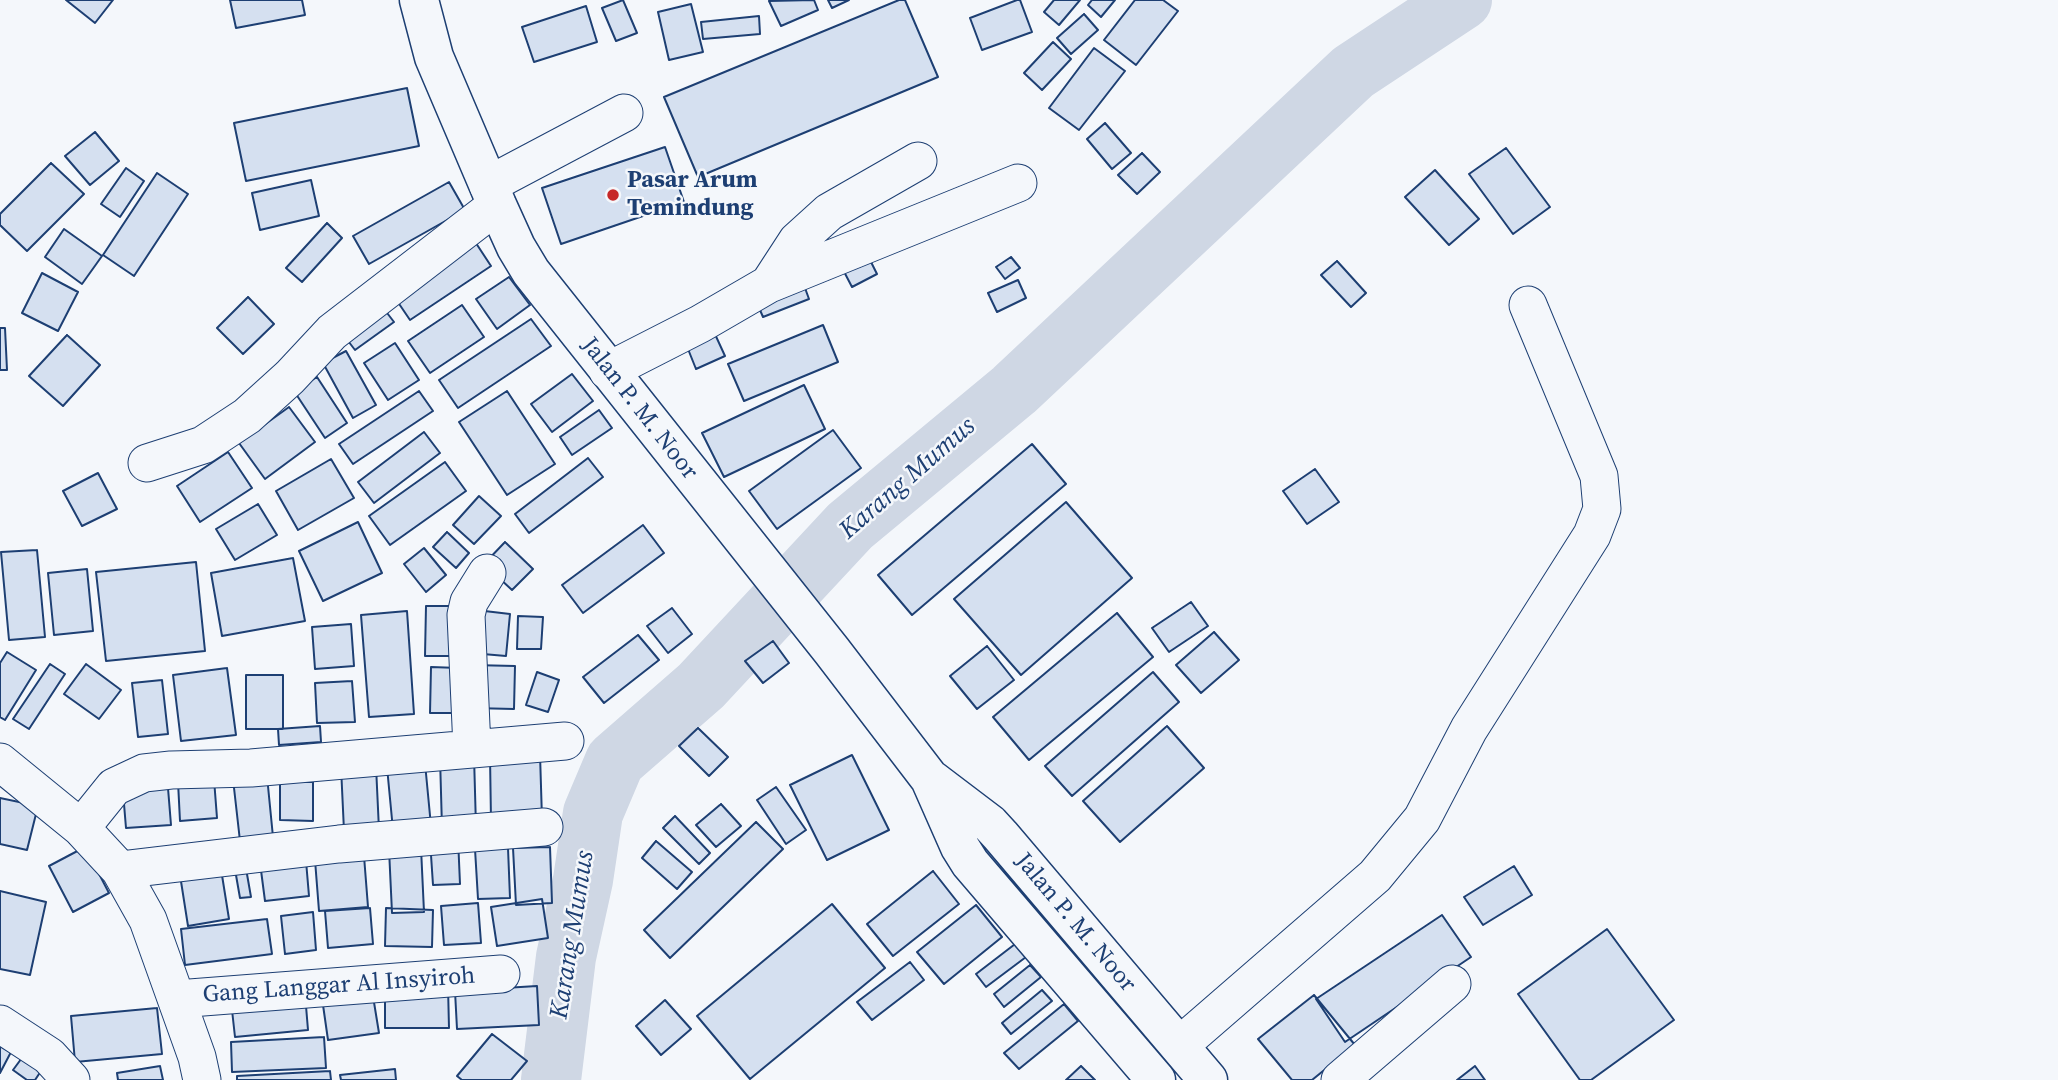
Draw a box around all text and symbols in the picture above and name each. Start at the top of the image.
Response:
place label: Pasar Arum Temindung [627,167,758,223]
marker: Pasar Arum Temindung [605,187,621,203]
street label: Jalan P. M. Noor [575,332,703,486]
water label: Karang Mumus [834,412,982,546]
street label: Jalan P. M. Noor [1009,848,1141,998]
water label: Karang Mumus [544,849,602,1021]
street label: Gang Langgar Al Insyiroh [202,962,476,1010]

